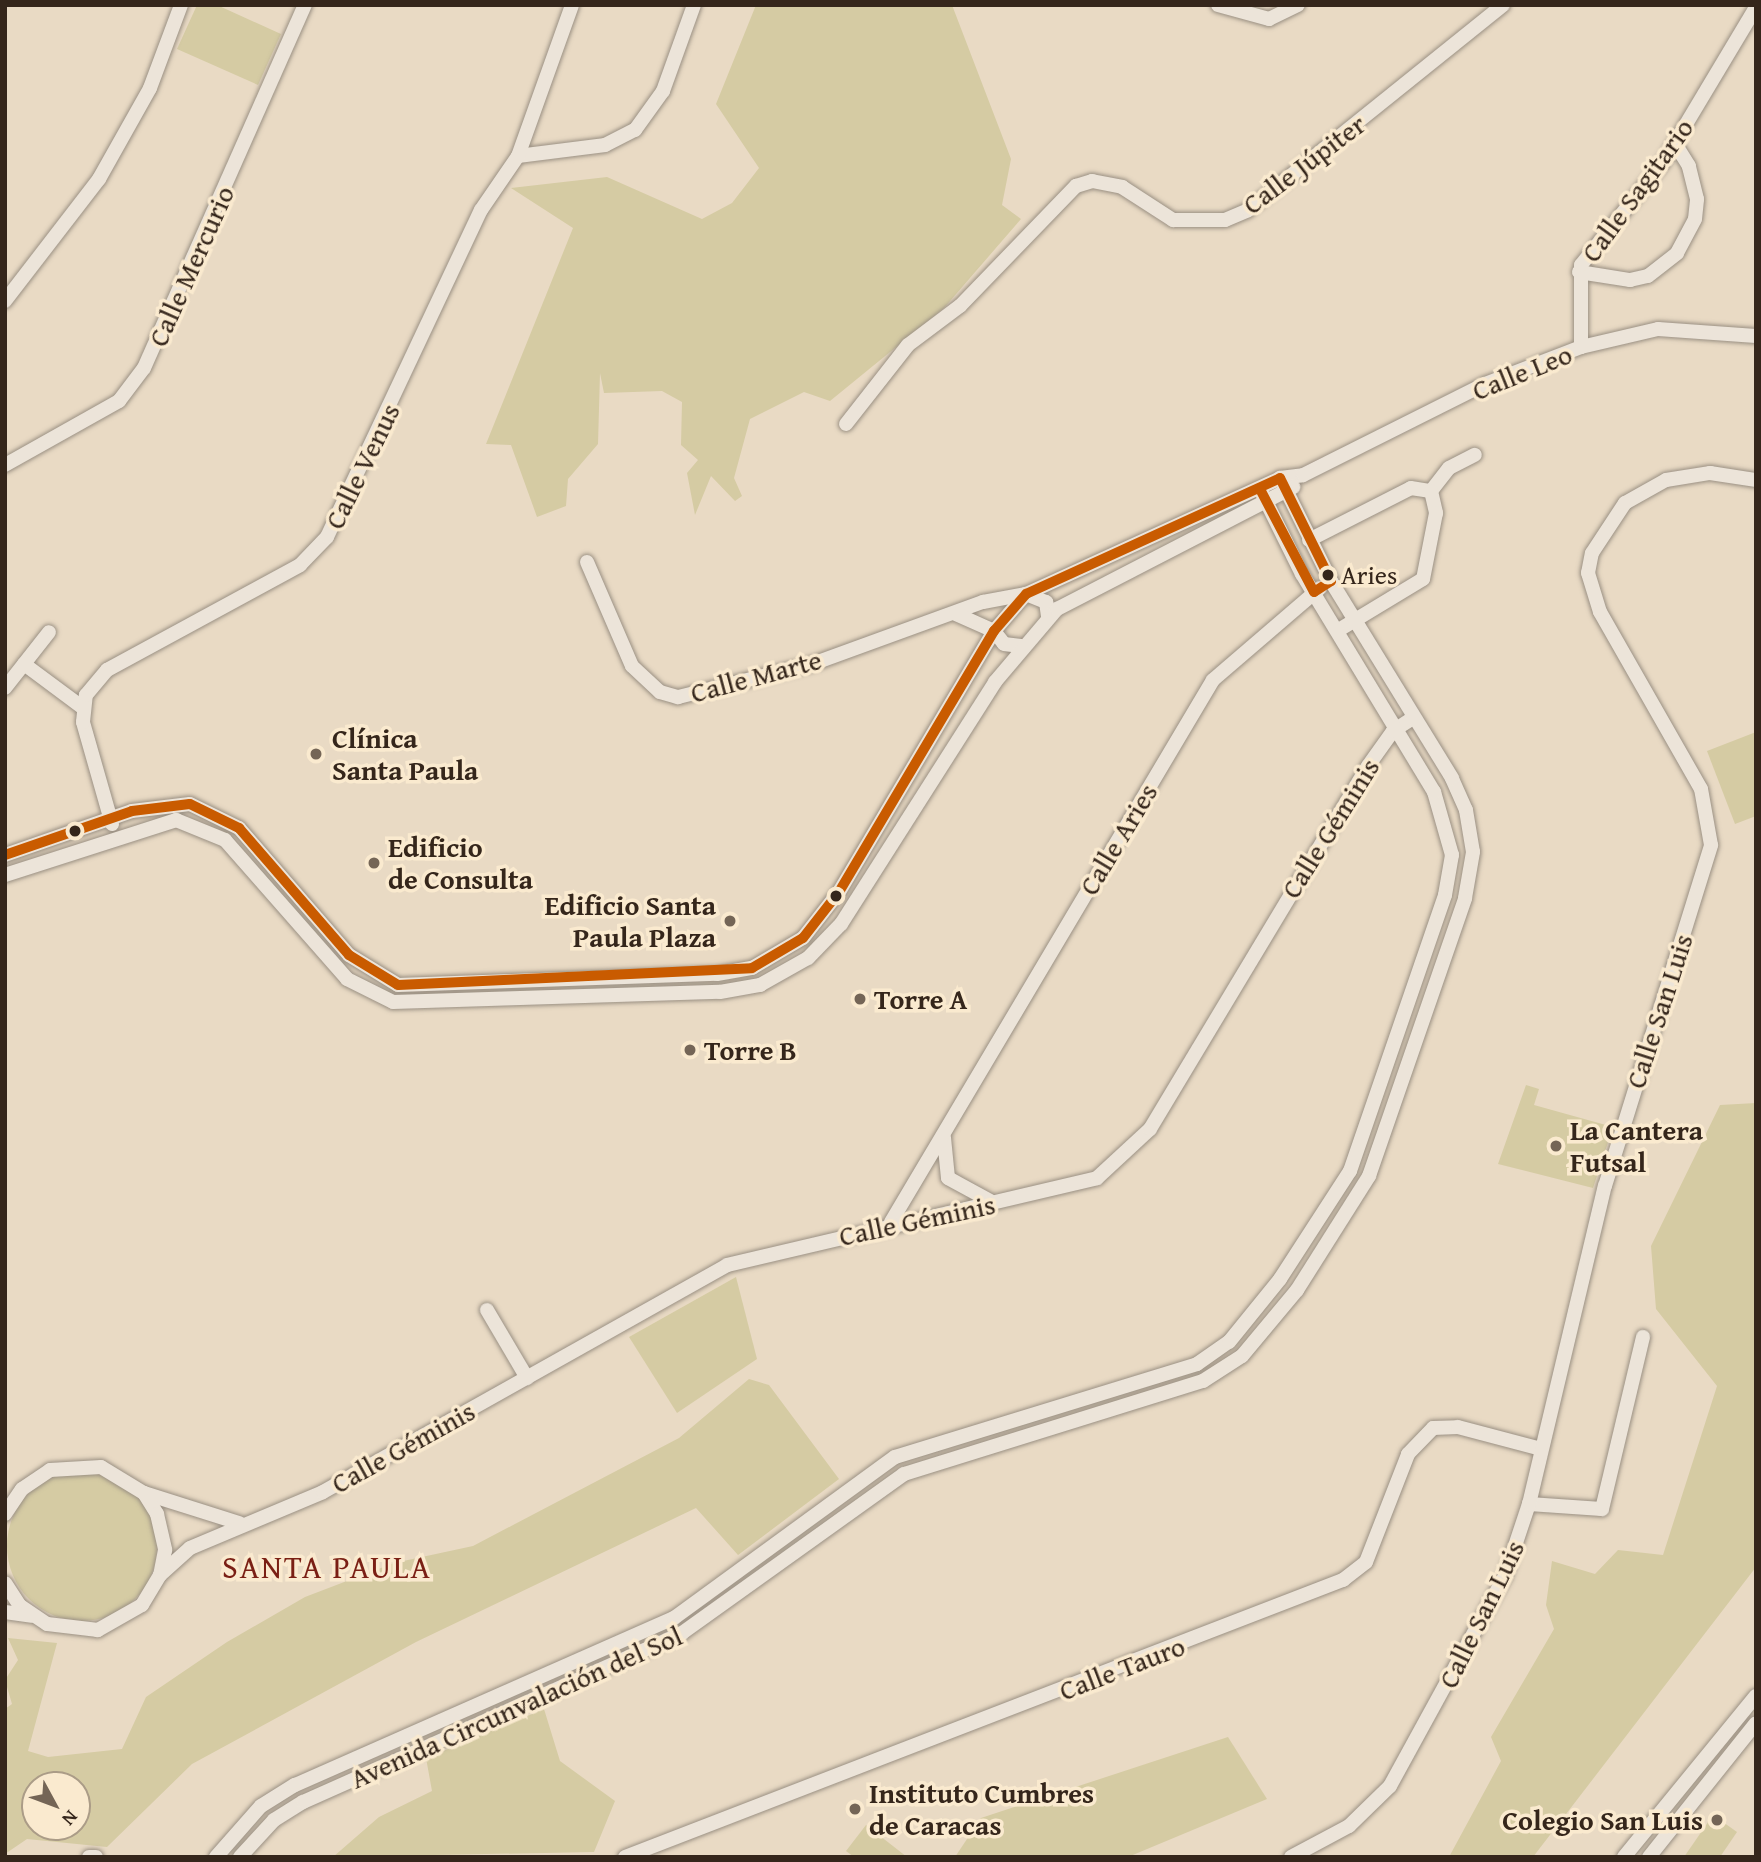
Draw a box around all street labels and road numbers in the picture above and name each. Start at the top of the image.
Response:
street label: Calle Júpiter [1236,107,1372,221]
street label: Calle Sagitario [1574,112,1700,268]
street label: Calle Mercurio [141,181,241,351]
street label: Calle Leo [1467,337,1577,407]
street label: Calle Venus [317,398,407,534]
street label: Calle Marte [687,642,825,710]
street label: Calle Géminis [1274,752,1386,904]
street label: Calle Aries [1072,777,1164,901]
street label: Calle San Luis [1618,930,1700,1092]
street label: Calle Géminis [836,1187,998,1253]
street label: Calle Géminis [326,1394,480,1500]
street label: Calle San Luis [1431,1535,1531,1693]
street label: Avenida Circunvalación del Sol [345,1619,687,1795]
street label: Calle Tauro [1054,1629,1190,1707]

